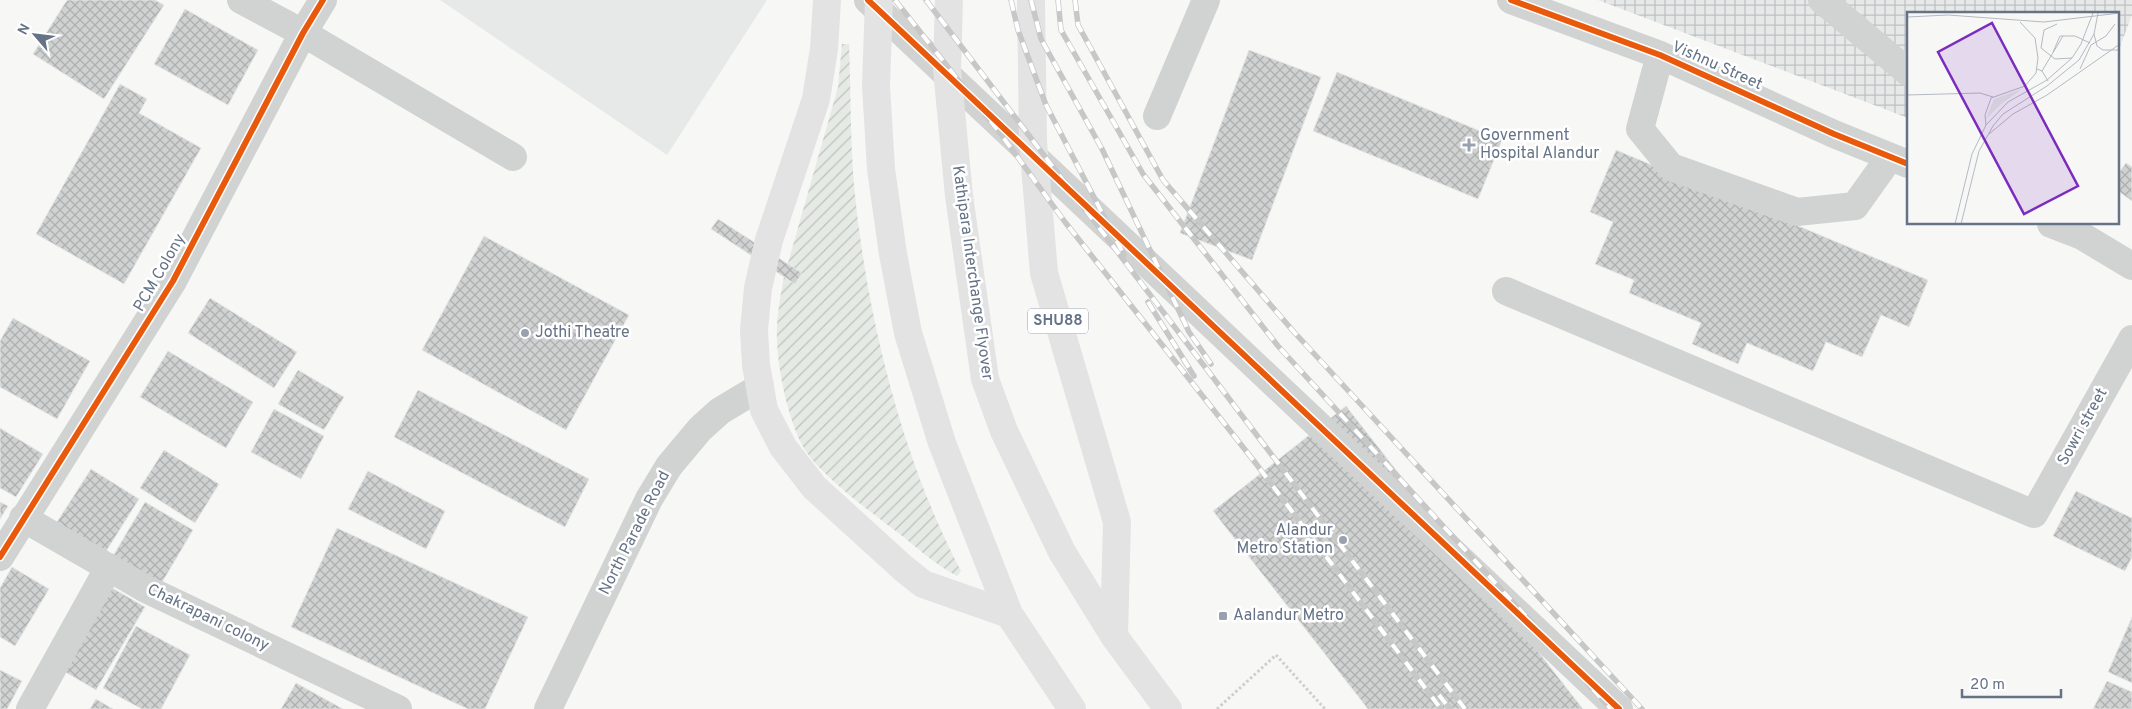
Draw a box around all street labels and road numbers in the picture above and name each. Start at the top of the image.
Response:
street label: Vishnu Street [1669,37,1765,95]
street label: Kathipara Interchange Flyover [947,164,997,382]
street label: PCM Colony [130,231,190,315]
road number: SHU88 [1028,308,1088,334]
street label: Sowri street [2054,385,2112,469]
street label: North Parade Road [595,468,675,598]
street label: Chakrapani colony [144,580,272,656]

